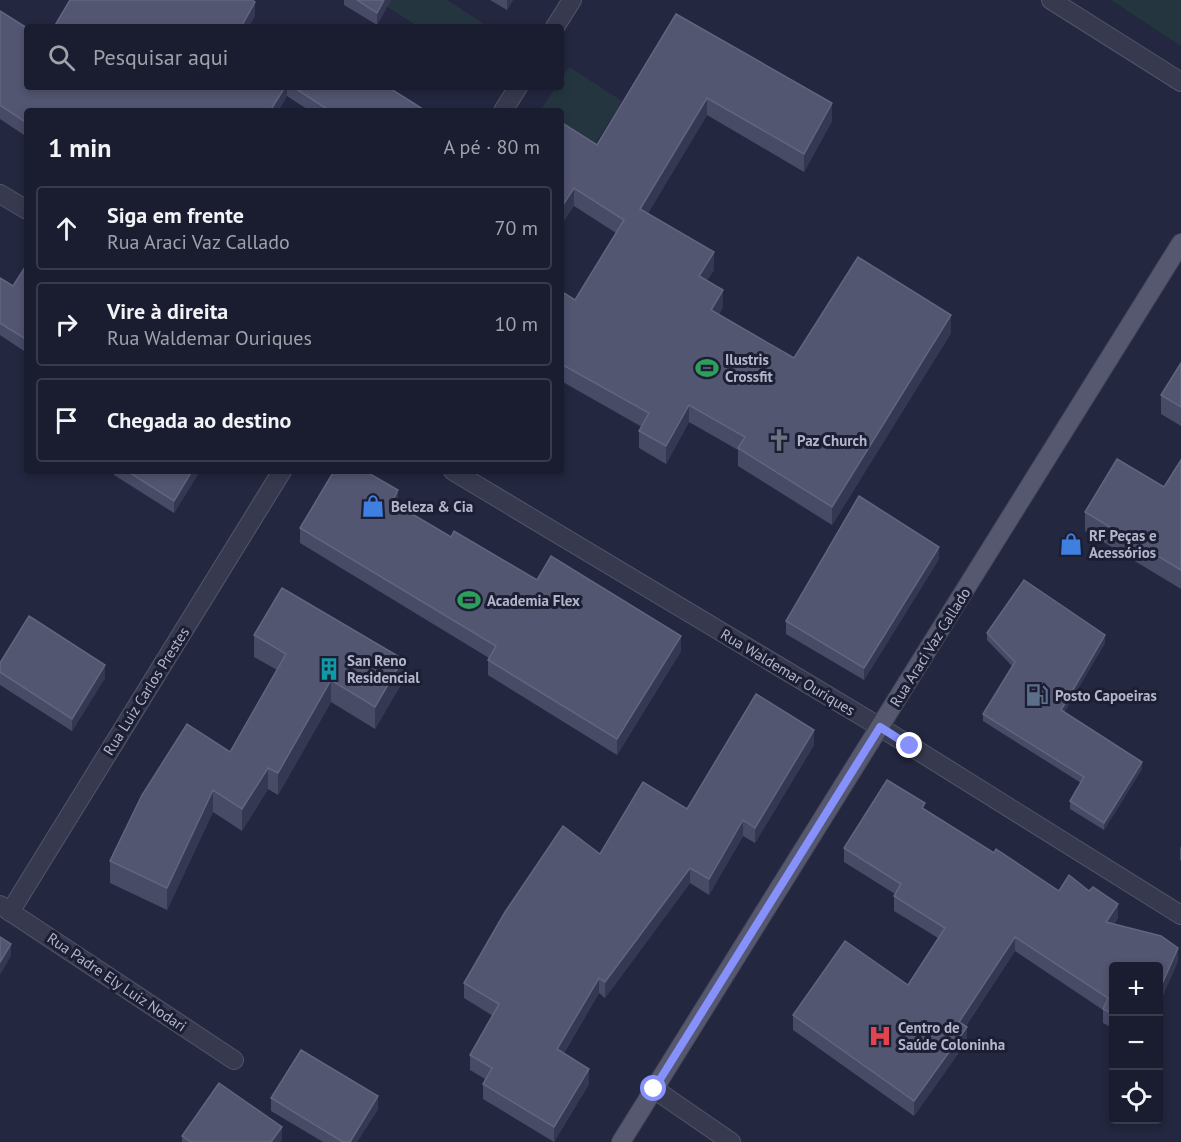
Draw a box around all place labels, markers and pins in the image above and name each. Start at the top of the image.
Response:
place label: Ilustris Crossfit [725,350,773,386]
sports icon: Ilustris Crossfit [694,355,720,381]
church icon: Paz Church [766,427,792,453]
place label: Paz Church [797,431,867,450]
shop icon: Beleza & Cia [360,493,386,519]
place label: Beleza & Cia [391,497,473,516]
place label: RF Peças e Acessórios [1089,526,1157,562]
shop icon: RF Peças e Acessórios [1058,531,1084,557]
sports icon: Academia Flex [456,587,482,613]
place label: Academia Flex [487,591,580,610]
place label: San Reno Residencial [347,651,420,687]
building icon: San Reno Residencial [316,656,342,682]
fuel station icon: Posto Capoeiras [1024,682,1050,708]
place label: Posto Capoeiras [1055,686,1157,705]
place label: Centro de Saúde Coloninha [898,1018,1005,1054]
hospital icon: Centro de Saúde Coloninha [867,1023,893,1049]

